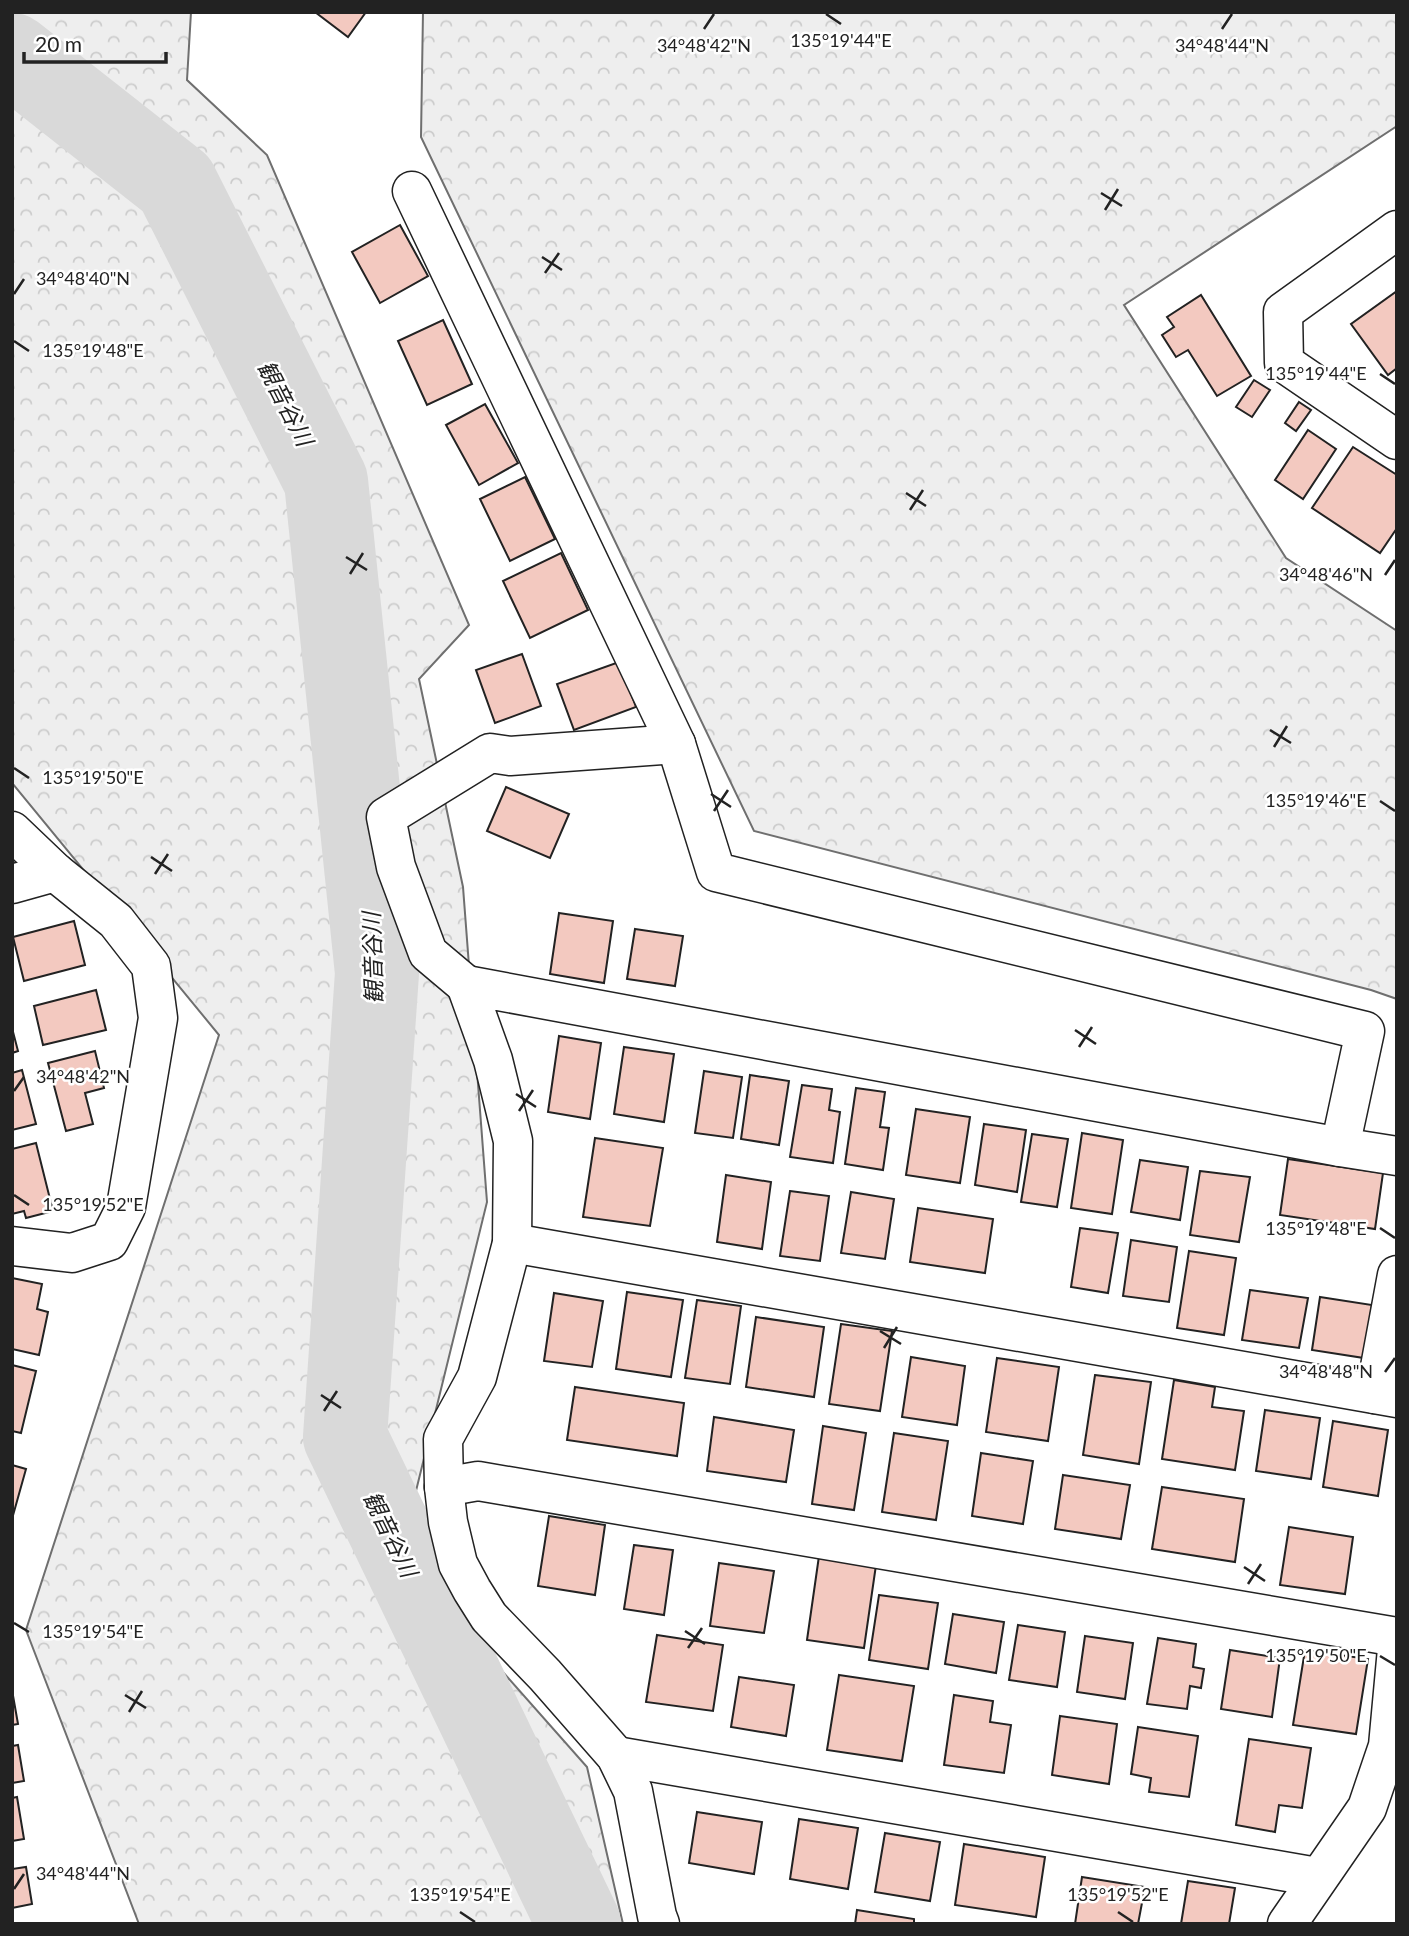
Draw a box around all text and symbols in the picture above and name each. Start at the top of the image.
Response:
scale bar [24,21,166,65]
text: 135°19'44"E [790,29,892,51]
text: 20 m [35,31,82,56]
text: 34°48'42"N [657,34,751,56]
text: 34°48'44"N [1175,34,1269,56]
text: 34°48'40"N [36,267,130,289]
text: 135°19'48"E [42,339,144,361]
water label: 観音谷川 [253,356,321,453]
text: 135°19'44"E [1265,362,1367,384]
text: 34°48'46"N [1279,563,1373,585]
text: 135°19'50"E [42,766,144,788]
text: 135°19'46"E [1265,789,1367,811]
water label: 観音谷川 [356,909,388,1004]
text: 34°48'42"N [36,1065,130,1087]
text: 135°19'52"E [42,1193,144,1215]
text: 135°19'48"E [1265,1217,1367,1239]
text: 34°48'48"N [1279,1360,1373,1382]
water label: 観音谷川 [358,1487,425,1584]
text: 135°19'54"E [42,1620,144,1642]
text: 135°19'50"E [1265,1644,1367,1666]
text: 34°48'44"N [36,1862,130,1884]
text: 135°19'54"E [409,1883,511,1905]
text: 135°19'52"E [1067,1883,1169,1905]

